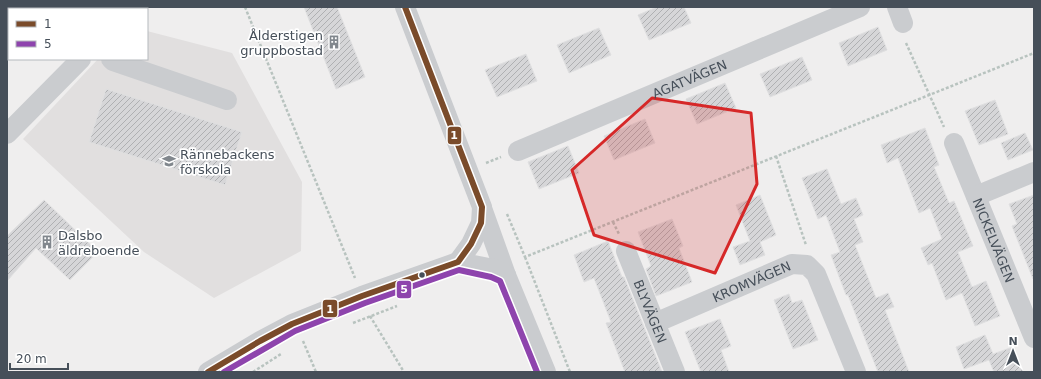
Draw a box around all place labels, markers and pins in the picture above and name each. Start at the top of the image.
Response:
place label: Ålderstigen gruppbostad [240,28,323,58]
building icon: Ålderstigen gruppbostad [326,34,342,50]
place label: Rännebackens förskola [180,147,275,177]
school or university icon: Rännebackens förskola [161,153,177,169]
place label: Dalsbo äldreboende [58,228,140,258]
building icon: Dalsbo äldreboende [39,234,55,250]
unlabelled marker [417,270,427,280]

